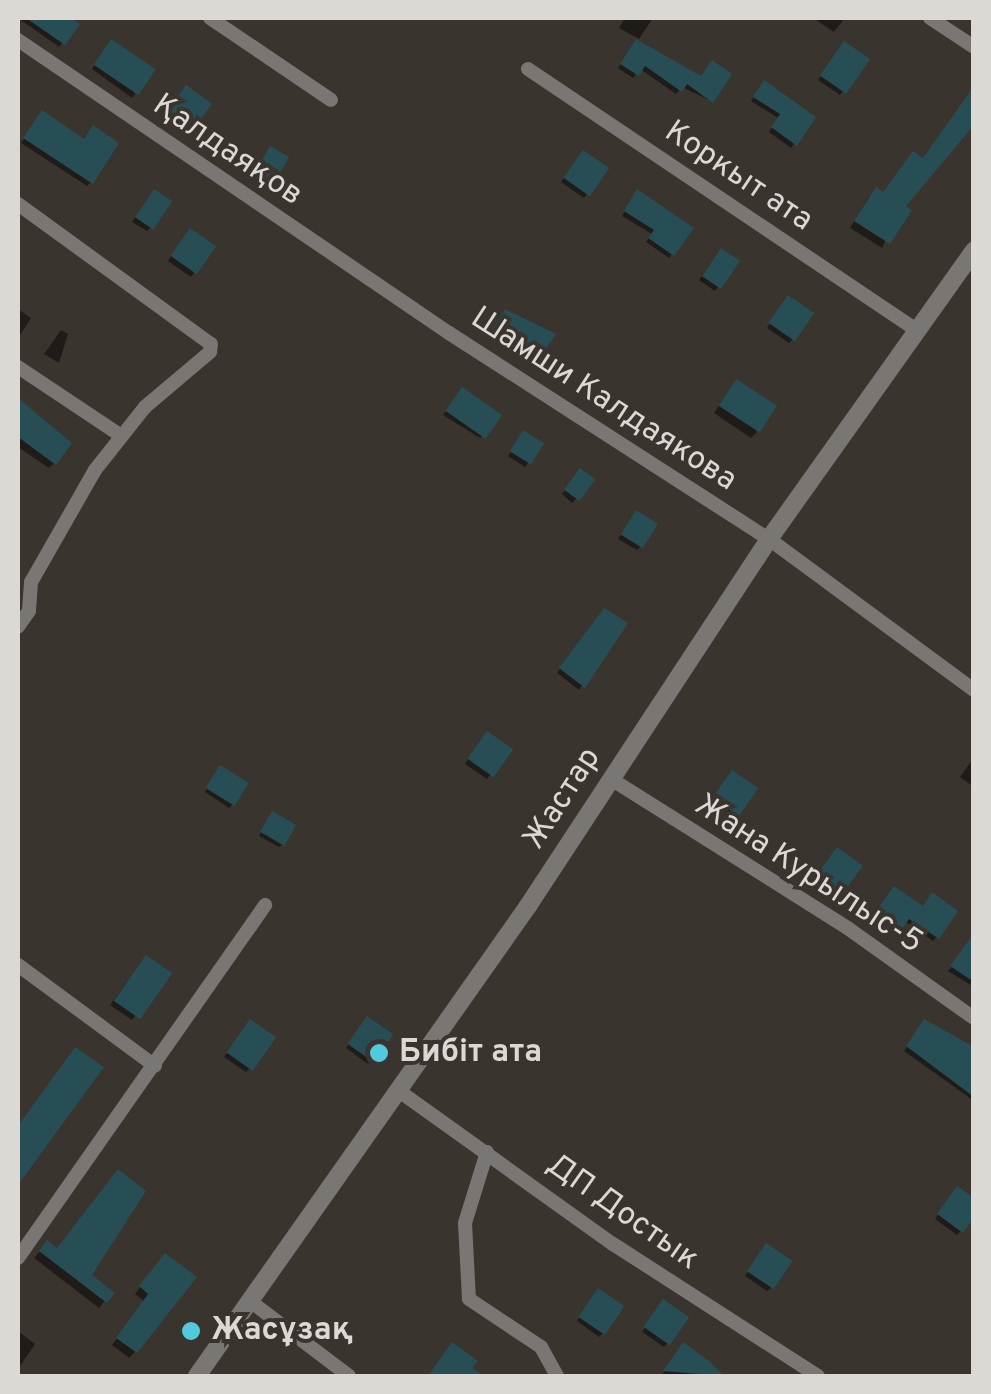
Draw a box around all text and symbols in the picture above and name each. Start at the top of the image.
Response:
street label: Қалдаяқов [145,87,309,215]
street label: Коркыт ата [657,113,819,241]
street label: Шамши Калдаякова [463,300,743,500]
street label: Жастар [516,741,610,857]
street label: Жана Курылыс-5 [687,787,929,963]
place label: Бибіт ата [399,1034,542,1072]
marker: Бибіт ата [368,1042,390,1064]
street label: ДП Достык [538,1146,706,1280]
place label: Жасұзақ [211,1312,353,1350]
marker: Жасұзақ [180,1320,202,1342]

